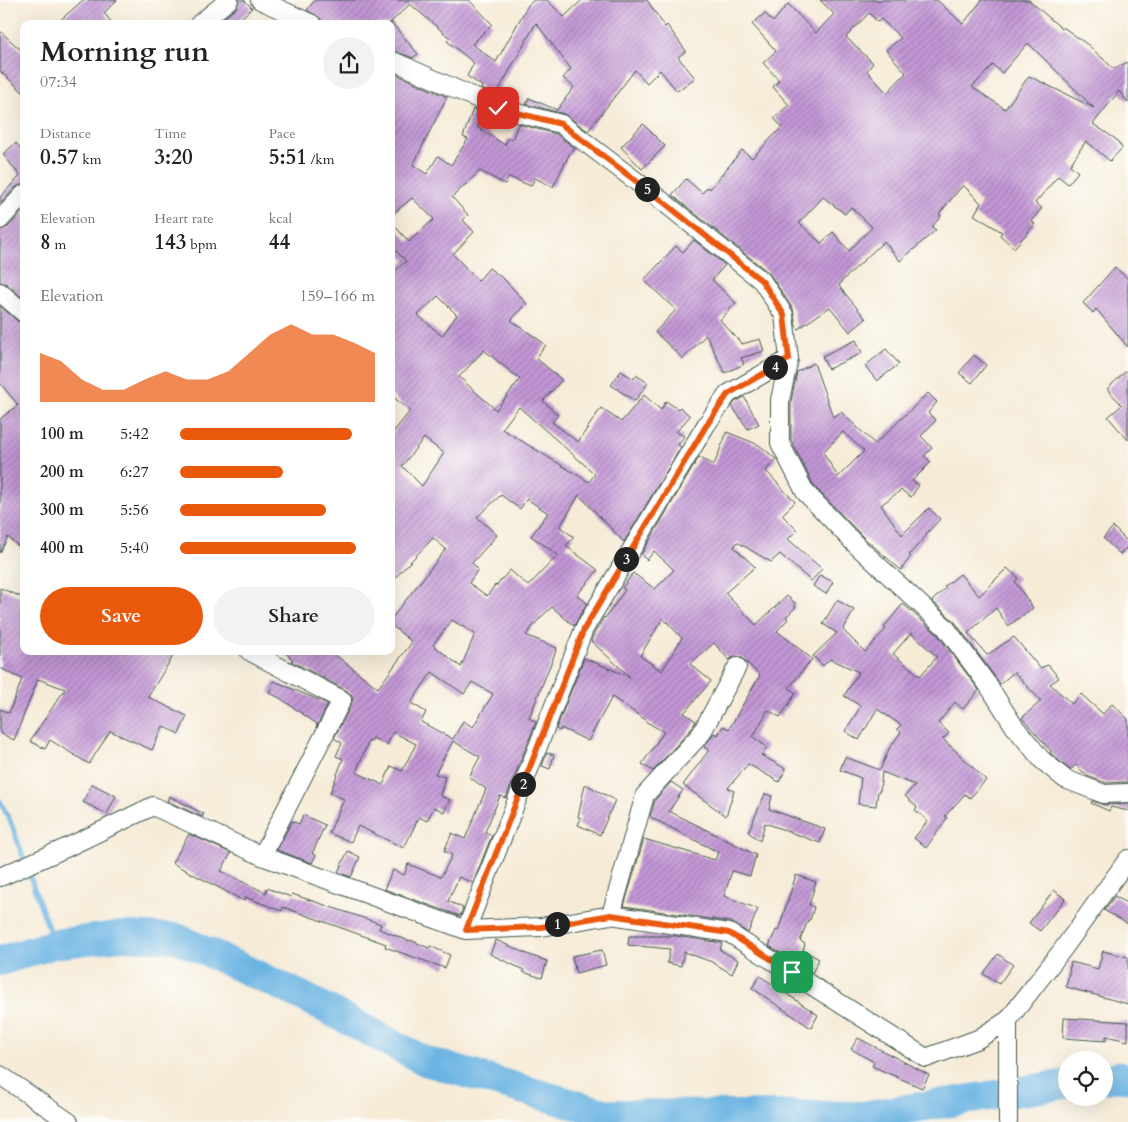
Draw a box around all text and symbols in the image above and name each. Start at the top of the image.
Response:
text: Morning run [40,33,209,71]
button: share [323,37,375,89]
text: 07:34 [40,71,77,93]
pin [477,87,519,129]
icon: check [484,94,512,122]
text: Distance [40,124,91,143]
text: Time [154,124,187,143]
text: Pace [269,124,296,143]
text: 0.57 [40,143,78,172]
text: 3:20 [154,143,193,172]
text: 5:51 [269,143,307,172]
text: km [78,150,101,169]
text: /km [307,150,335,169]
pin: 5 [634,176,660,202]
text: 5 [644,180,651,199]
text: Elevation [40,209,96,228]
text: Heart rate [154,209,214,228]
text: kcal [269,209,292,228]
text: 8 [40,228,51,257]
text: 143 [154,228,187,257]
text: 44 [269,228,290,257]
text: m [51,235,66,254]
text: bpm [187,235,217,254]
text: Elevation [40,285,104,307]
text: 159–166 m [299,285,375,307]
pin: 4 [762,354,788,380]
text: 4 [772,358,779,377]
text: 100 m [40,423,84,445]
text: 5:42 [120,423,149,445]
text: 200 m [40,461,84,483]
text: 6:27 [120,461,149,483]
text: 300 m [40,499,84,521]
text: 5:56 [120,499,149,521]
text: 400 m [40,537,84,559]
text: 5:40 [120,537,149,559]
pin: 3 [614,546,638,572]
text: 3 [623,550,630,569]
button: Save [40,587,203,645]
button: Share [213,587,375,645]
pin: 2 [510,772,536,796]
text: 2 [520,775,527,794]
pin: 1 [544,912,570,936]
text: 1 [554,915,561,934]
pin [771,951,813,993]
icon: arrive [778,958,806,986]
map controls [1058,1051,1113,1106]
button: locate [1058,1051,1113,1106]

